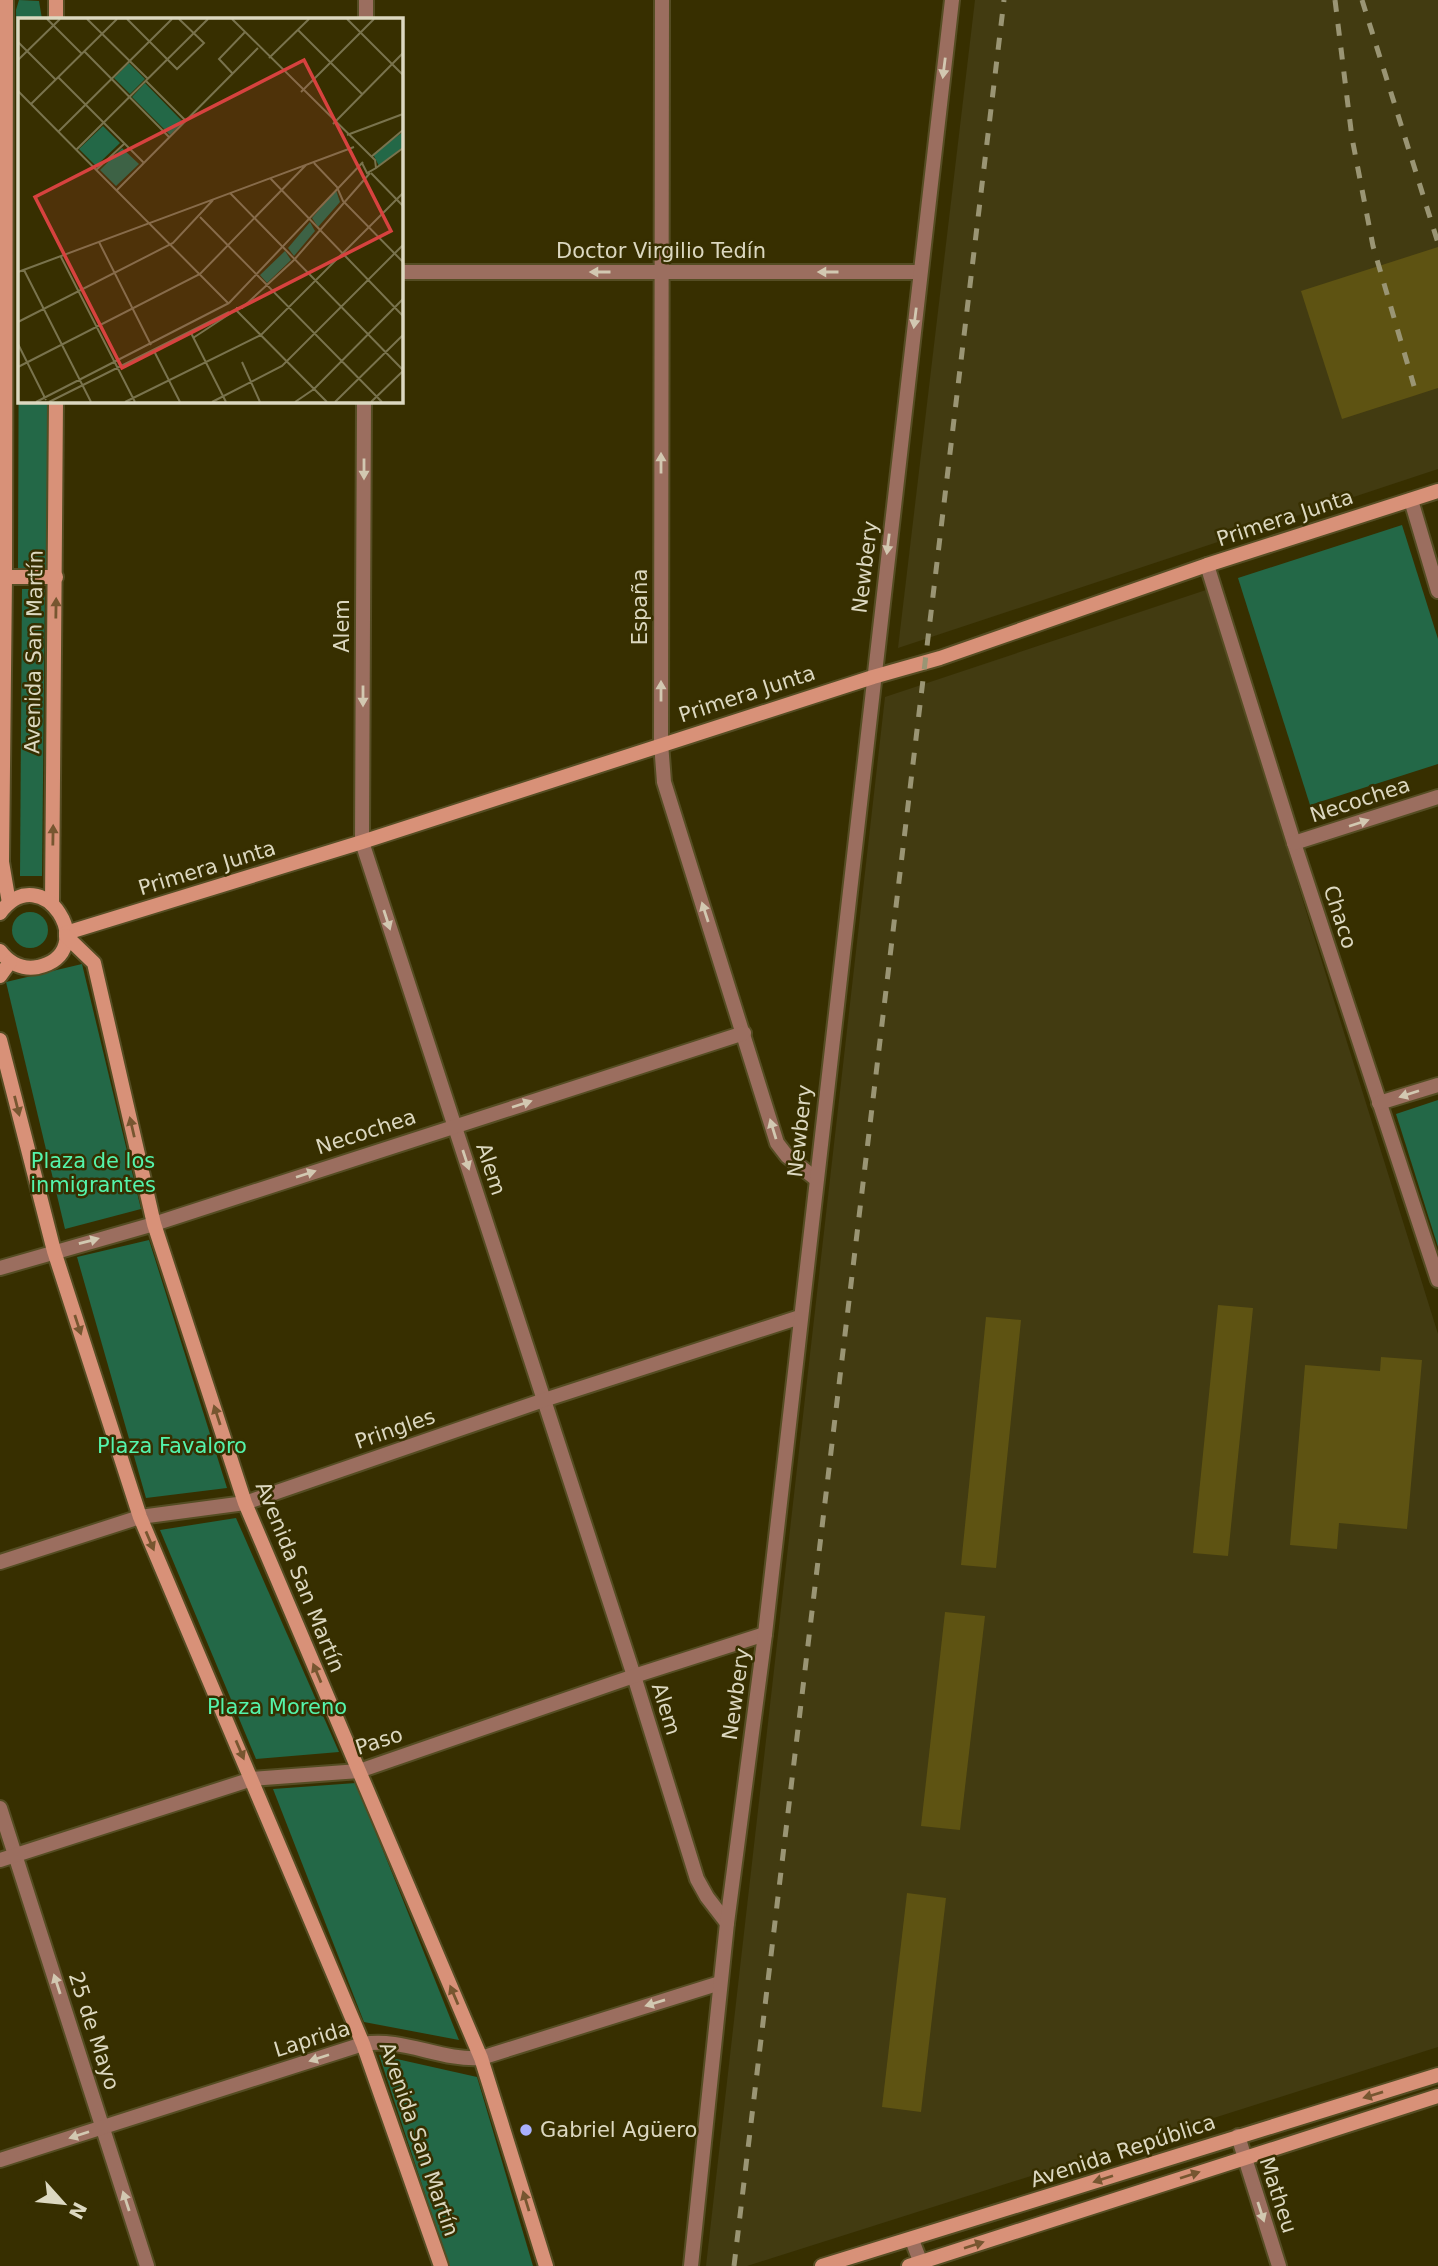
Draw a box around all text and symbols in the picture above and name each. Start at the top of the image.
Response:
inset map [18,18,402,402]
one-way arrow [938,57,949,79]
street label: Doctor Virgilio Tedín [556,239,766,263]
one-way arrow [589,266,611,278]
one-way arrow [816,266,838,278]
one-way arrow [909,307,920,329]
one-way arrow [655,452,667,474]
one-way arrow [358,458,370,480]
street label: Primera Junta [1214,485,1356,551]
street label: Newbery [847,519,883,615]
one-way arrow [883,533,894,555]
street label: Avenida San Martín [20,550,48,754]
street label: España [628,569,652,645]
one-way arrow [50,597,62,619]
street label: Alem [330,599,354,653]
street label: Primera Junta [676,661,818,727]
one-way arrow [655,680,667,702]
one-way arrow [357,686,369,708]
street label: Necochea [1307,773,1413,827]
one-way arrow [1349,817,1370,827]
one-way arrow [47,824,59,846]
street label: Primera Junta [135,836,279,900]
street label: Chaco [1319,882,1361,952]
one-way arrow [700,901,710,922]
one-way arrow [383,910,393,931]
street label: Newbery [783,1083,817,1179]
one-way arrow [1398,1089,1419,1100]
one-way arrow [12,1095,23,1117]
one-way arrow [512,1098,533,1108]
street label: Necochea [313,1105,419,1159]
one-way arrow [126,1116,137,1138]
one-way arrow [768,1118,778,1139]
street label: Alem [471,1140,511,1198]
park label: Plaza de los inmigrantes [30,1149,156,1197]
one-way arrow [461,1149,471,1170]
one-way arrow [296,1168,317,1179]
one-way arrow [79,1236,100,1246]
one-way arrow [73,1315,84,1336]
street label: Pringles [352,1404,438,1454]
one-way arrow [211,1405,221,1426]
park label: Plaza Favaloro [97,1434,247,1458]
street label: Avenida San Martín [251,1478,349,1676]
one-way arrow [145,1531,156,1552]
street label: Newbery [718,1646,754,1742]
one-way arrow [311,1663,323,1683]
street label: Alem [647,1680,685,1738]
park label: Plaza Moreno [207,1695,347,1719]
street label: Paso [352,1722,406,1760]
one-way arrow [234,1740,246,1760]
street label: 25 de Mayo [64,1969,124,2093]
one-way arrow [51,1974,62,1995]
one-way arrow [448,1985,460,2005]
one-way arrow [644,1999,665,2009]
street label: Laprida [271,2016,353,2062]
street label: Avenida San Martín [374,2039,464,2239]
one-way arrow [308,2054,329,2064]
one-way arrow [1362,2091,1383,2101]
street label: Avenida República [1027,2110,1219,2192]
place label: Gabriel Agüero [540,2118,697,2142]
marker: Gabriel Agüero [518,2122,534,2138]
one-way arrow [68,2130,89,2141]
street label: Matheu [1254,2154,1302,2236]
north arrow [28,2168,98,2238]
one-way arrow [1180,2169,1201,2179]
one-way arrow [1092,2175,1113,2185]
one-way arrow [121,2190,131,2211]
one-way arrow [520,2190,530,2211]
text: N [65,2199,92,2223]
one-way arrow [1257,2201,1267,2222]
one-way arrow [963,2239,984,2250]

